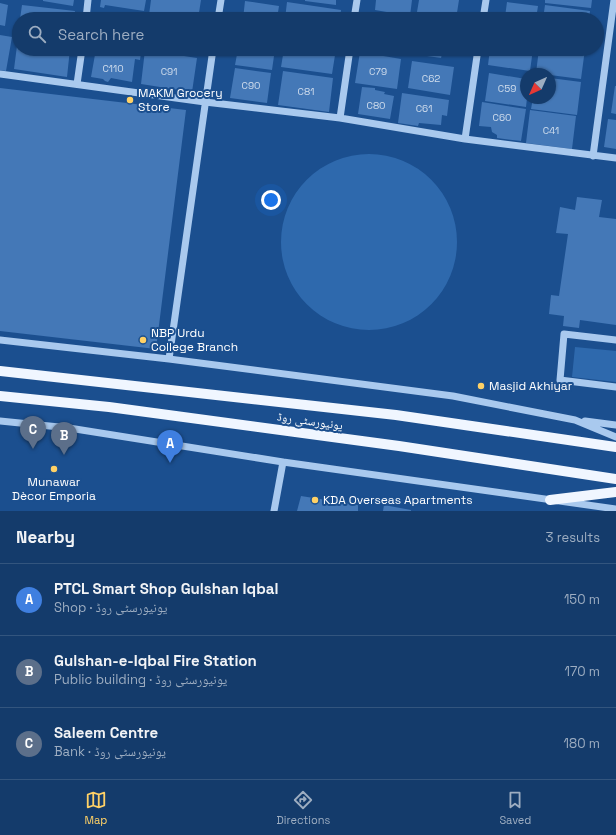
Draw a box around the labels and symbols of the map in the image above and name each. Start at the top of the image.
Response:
house number: C110 [102,62,124,75]
house number: C91 [161,65,177,78]
house number: C79 [369,65,387,78]
north arrow [520,68,556,104]
house number: C62 [422,72,440,85]
house number: C90 [242,79,260,92]
house number: C59 [498,82,516,95]
place label: MAKM Grocery Store [138,85,223,115]
house number: C81 [298,85,314,98]
marker: MAKM Grocery Store [125,95,135,105]
house number: C80 [366,99,386,112]
house number: C61 [416,102,432,115]
house number: C60 [493,111,511,124]
house number: C41 [543,124,559,137]
your location [261,190,281,210]
place label: NBP Urdu College Branch [151,325,238,355]
marker: NBP Urdu College Branch [138,335,148,345]
place label: Masjid Akhiyar [489,378,573,394]
marker: Masjid Akhiyar [476,381,486,391]
street label: یونیورسٹی روڈ [276,408,344,434]
pin: C [20,416,46,449]
pin: B [51,422,77,455]
pin: A [157,430,183,463]
marker: Munawar Dècor Emporia [49,464,59,474]
place label: Munawar Dècor Emporia [12,474,96,504]
place label: KDA Overseas Apartments [323,492,473,508]
marker: KDA Overseas Apartments [310,495,320,505]

